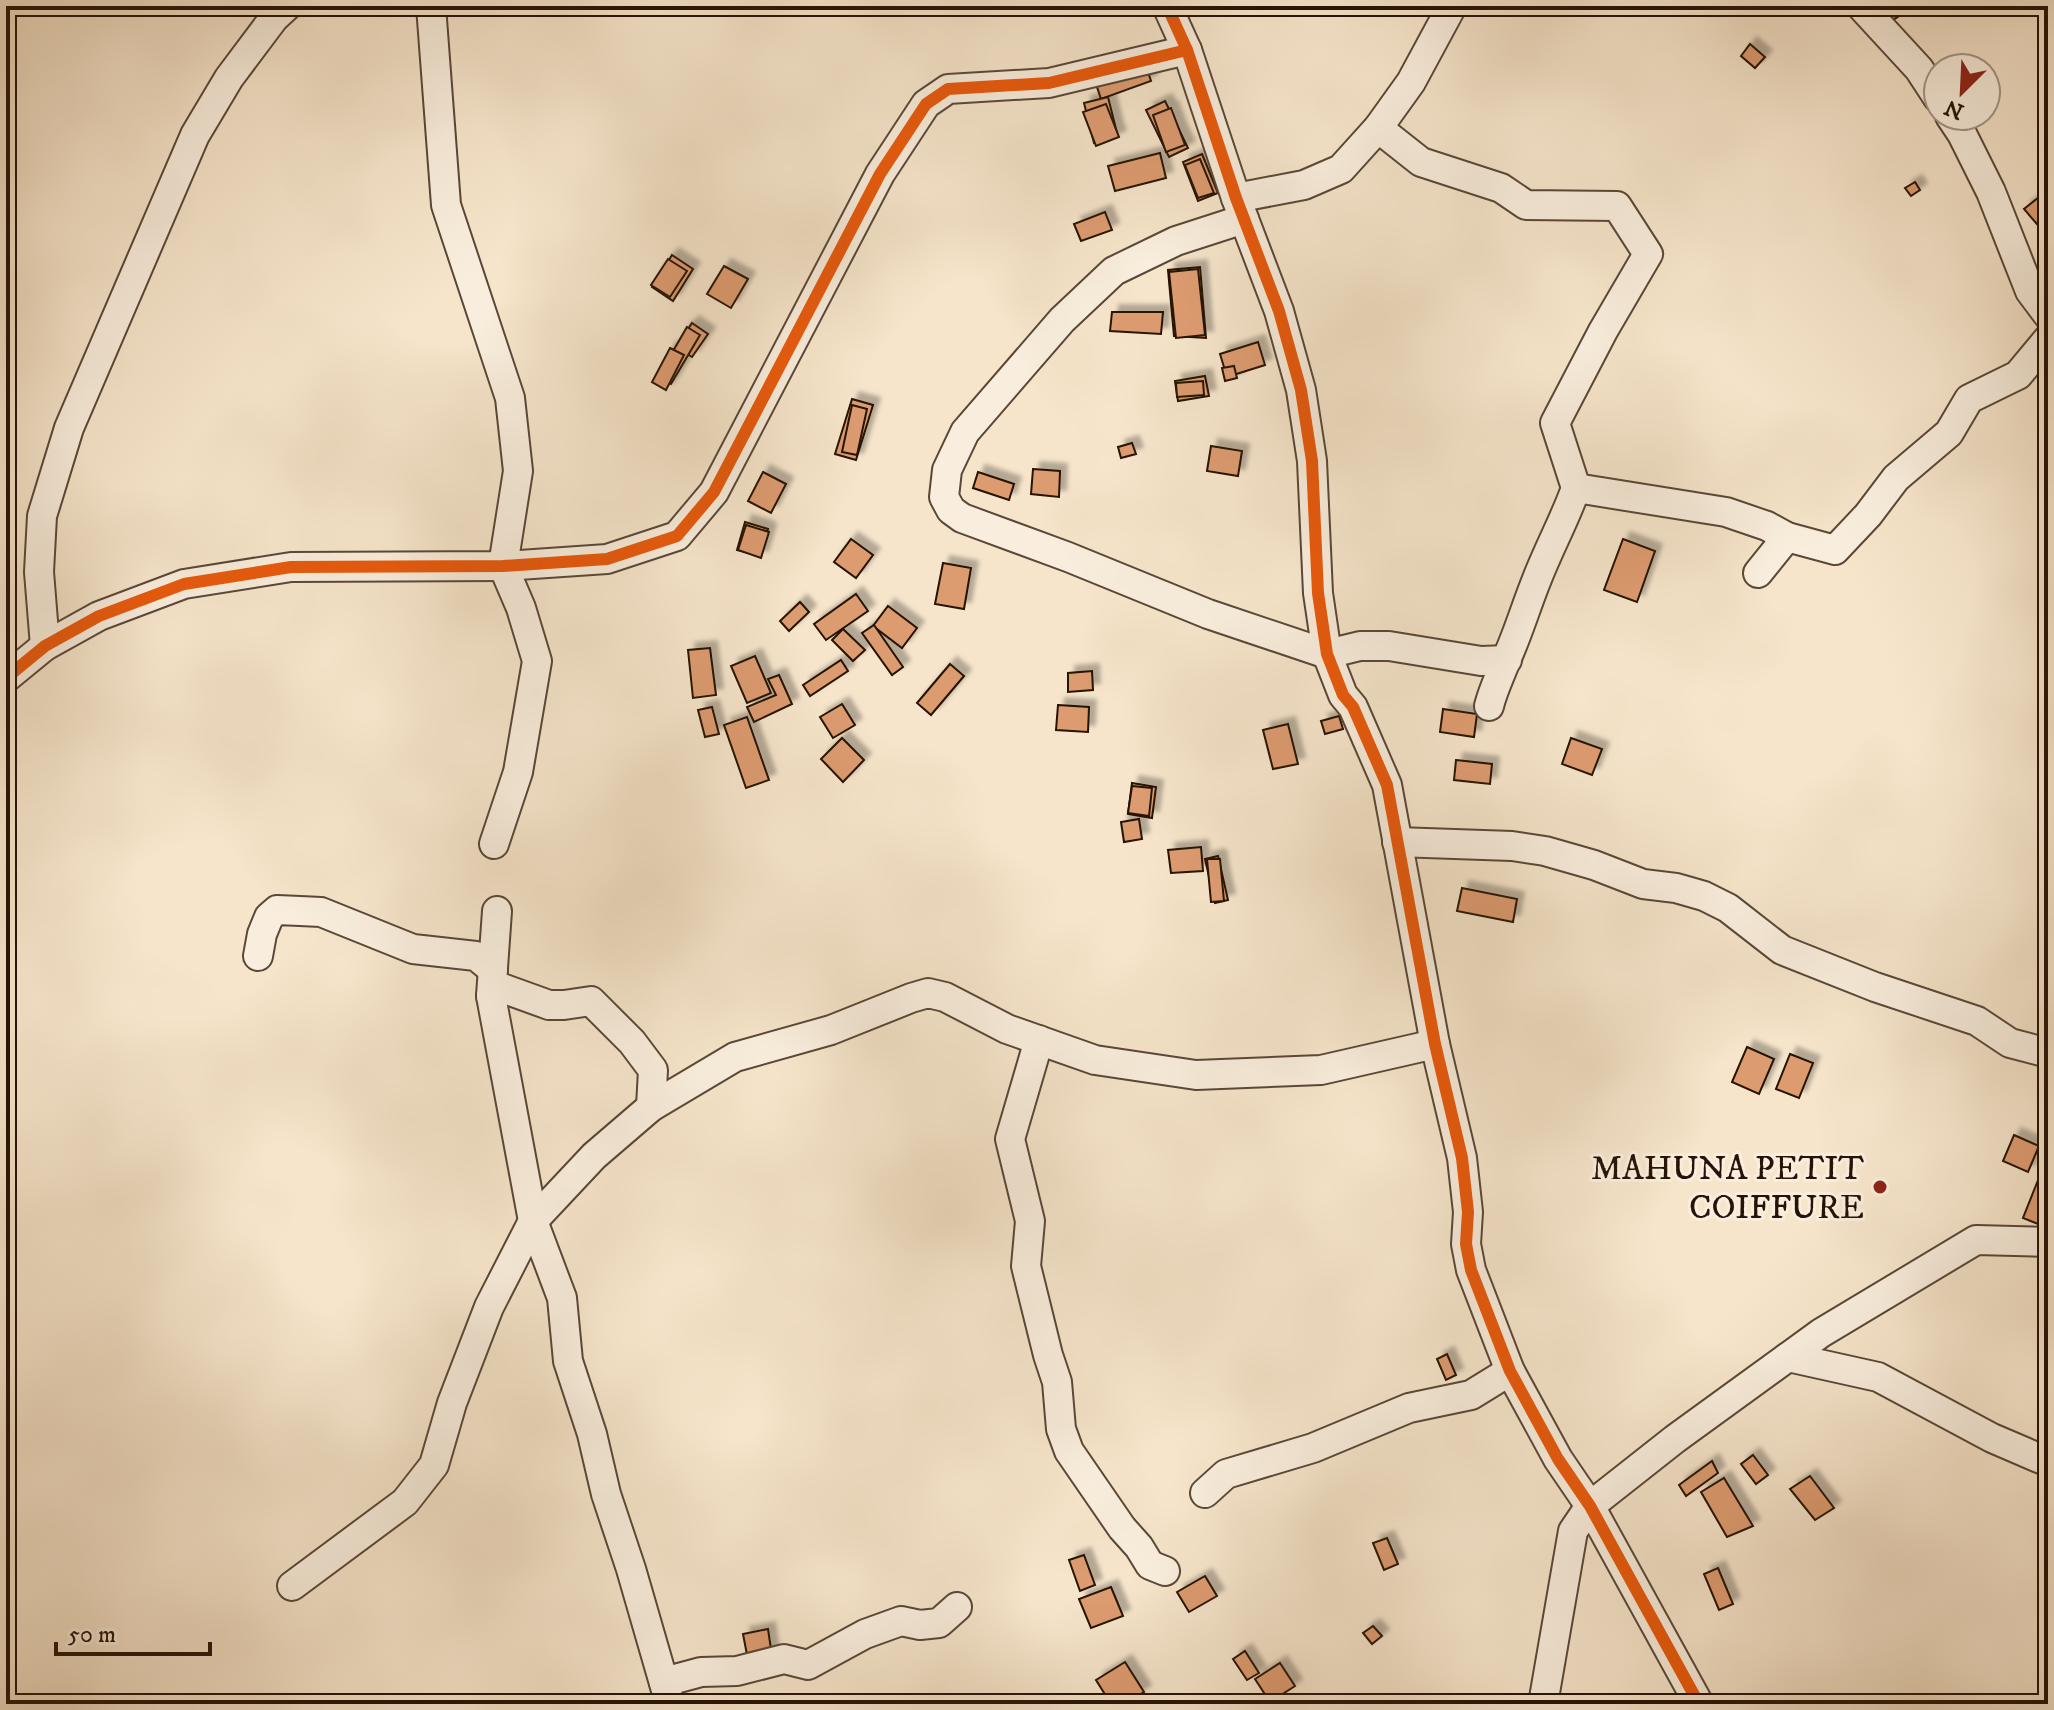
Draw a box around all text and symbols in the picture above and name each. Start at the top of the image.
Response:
north arrow [1922,52,2002,132]
text: N [1941,93,1968,125]
place label: MAHUNA PETIT COIFFURE [1591,1148,1864,1229]
marker: MAHUNA PETIT COIFFURE [1871,1178,1889,1196]
scale bar [56,1606,210,1656]
text: 50 m [68,1620,116,1650]

